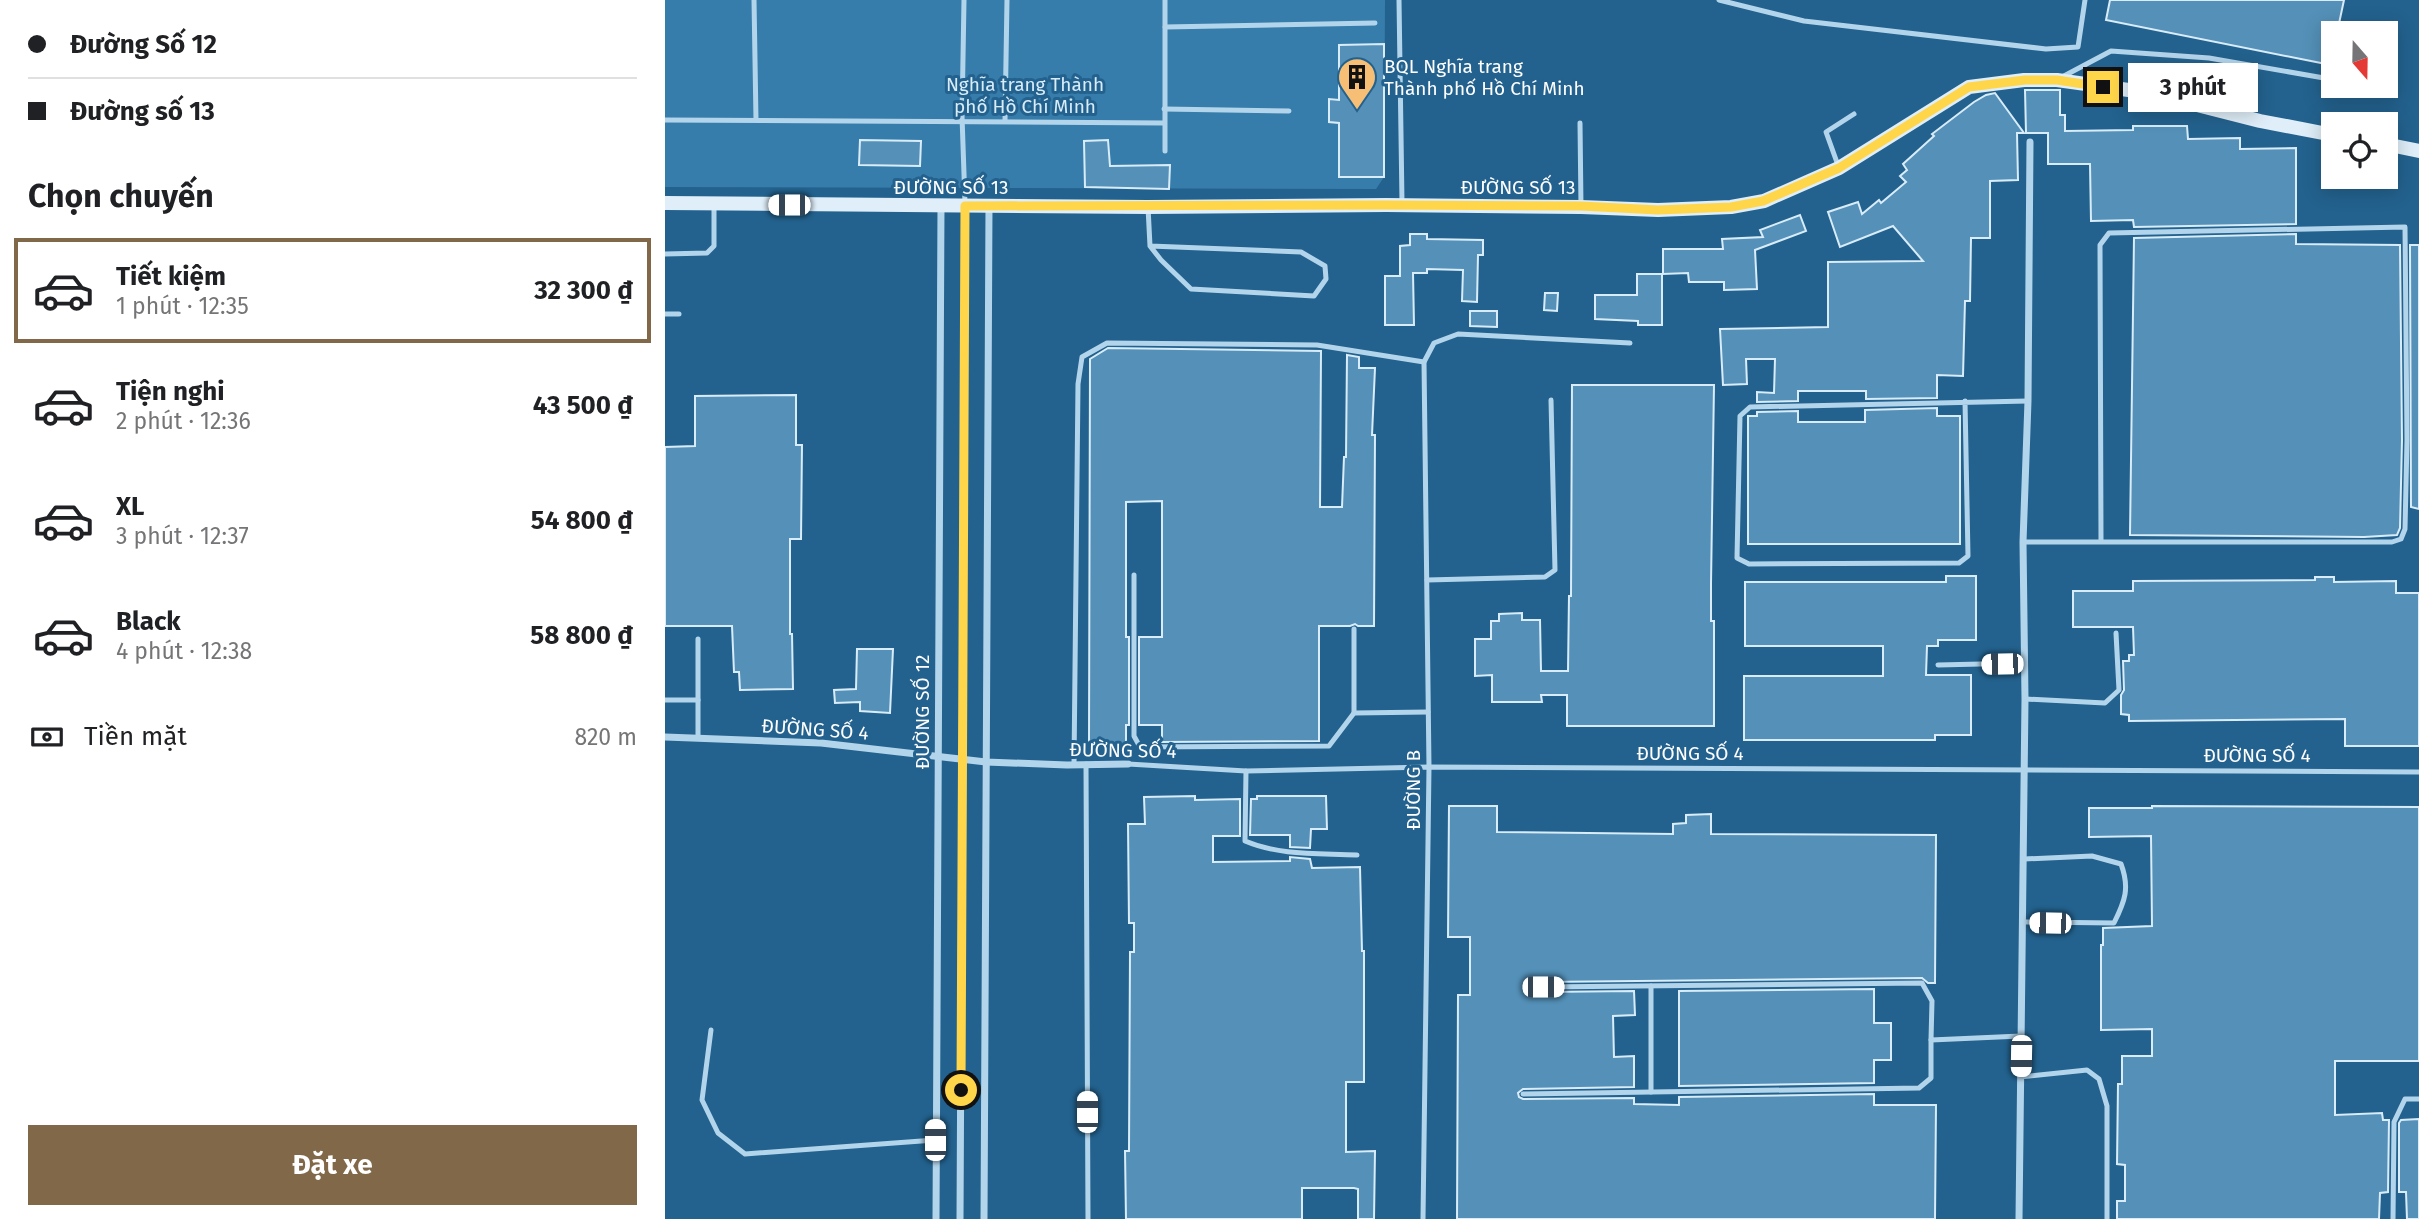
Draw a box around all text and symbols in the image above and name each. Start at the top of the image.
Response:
north arrow [2321,21,2397,98]
map controls [2321,21,2398,189]
text: Đường Số 12 [70,29,217,60]
place label: BQL Nghĩa trang Thành phố Hồ Chí Minh [1384,55,1585,100]
building icon: BQL Nghĩa trang Thành phố Hồ Chí Minh [1336,56,1378,111]
callout: 3 phút [2127,62,2257,112]
route end [2087,71,2119,103]
park label: Nghĩa trang Thành phố Hồ Chí Minh [946,73,1104,118]
text: 3 phút [2160,73,2226,101]
text: Đường số 13 [70,96,215,127]
button: locate [2321,112,2398,189]
street label: ĐƯỜNG SỐ 13 [894,174,1008,199]
street label: ĐƯỜNG SỐ 13 [1461,174,1575,199]
text: Chọn chuyến [28,177,214,215]
car [769,195,811,216]
icon: car [32,259,95,322]
text: Tiết kiệm [116,261,226,292]
text: 32 300 ₫ [534,275,633,306]
text: 1 phút · 12:35 [116,292,249,320]
icon: car [32,374,95,437]
text: Tiện nghi [116,376,225,407]
text: 43 500 ₫ [533,390,633,421]
text: 2 phút · 12:36 [116,407,251,435]
icon: car [32,489,95,552]
text: XL [116,491,144,522]
text: 54 800 ₫ [531,505,633,536]
text: 3 phút · 12:37 [116,522,249,550]
icon: car [32,604,95,667]
text: Black [116,606,181,637]
text: 58 800 ₫ [530,620,633,651]
text: 4 phút · 12:38 [116,637,252,665]
car [1981,653,2024,675]
street label: ĐƯỜNG SỐ 12 [909,655,934,769]
street label: ĐƯỜNG SỐ 4 [761,712,869,745]
icon: cash [28,718,66,756]
text: Tiền mặt [84,721,187,752]
text: 820 m [575,723,637,751]
street label: ĐƯỜNG SỐ 4 [1069,736,1177,763]
street label: ĐƯỜNG SỐ 4 [1636,740,1744,765]
street label: ĐƯỜNG SỐ 4 [2203,742,2311,767]
street label: ĐƯỜNG B [1402,750,1425,830]
car [2029,912,2072,934]
car [1523,977,1565,998]
car [2011,1035,2032,1077]
route start [945,1074,977,1106]
car [1077,1091,1098,1133]
car [925,1119,946,1161]
button: Đặt xe [28,1125,637,1205]

